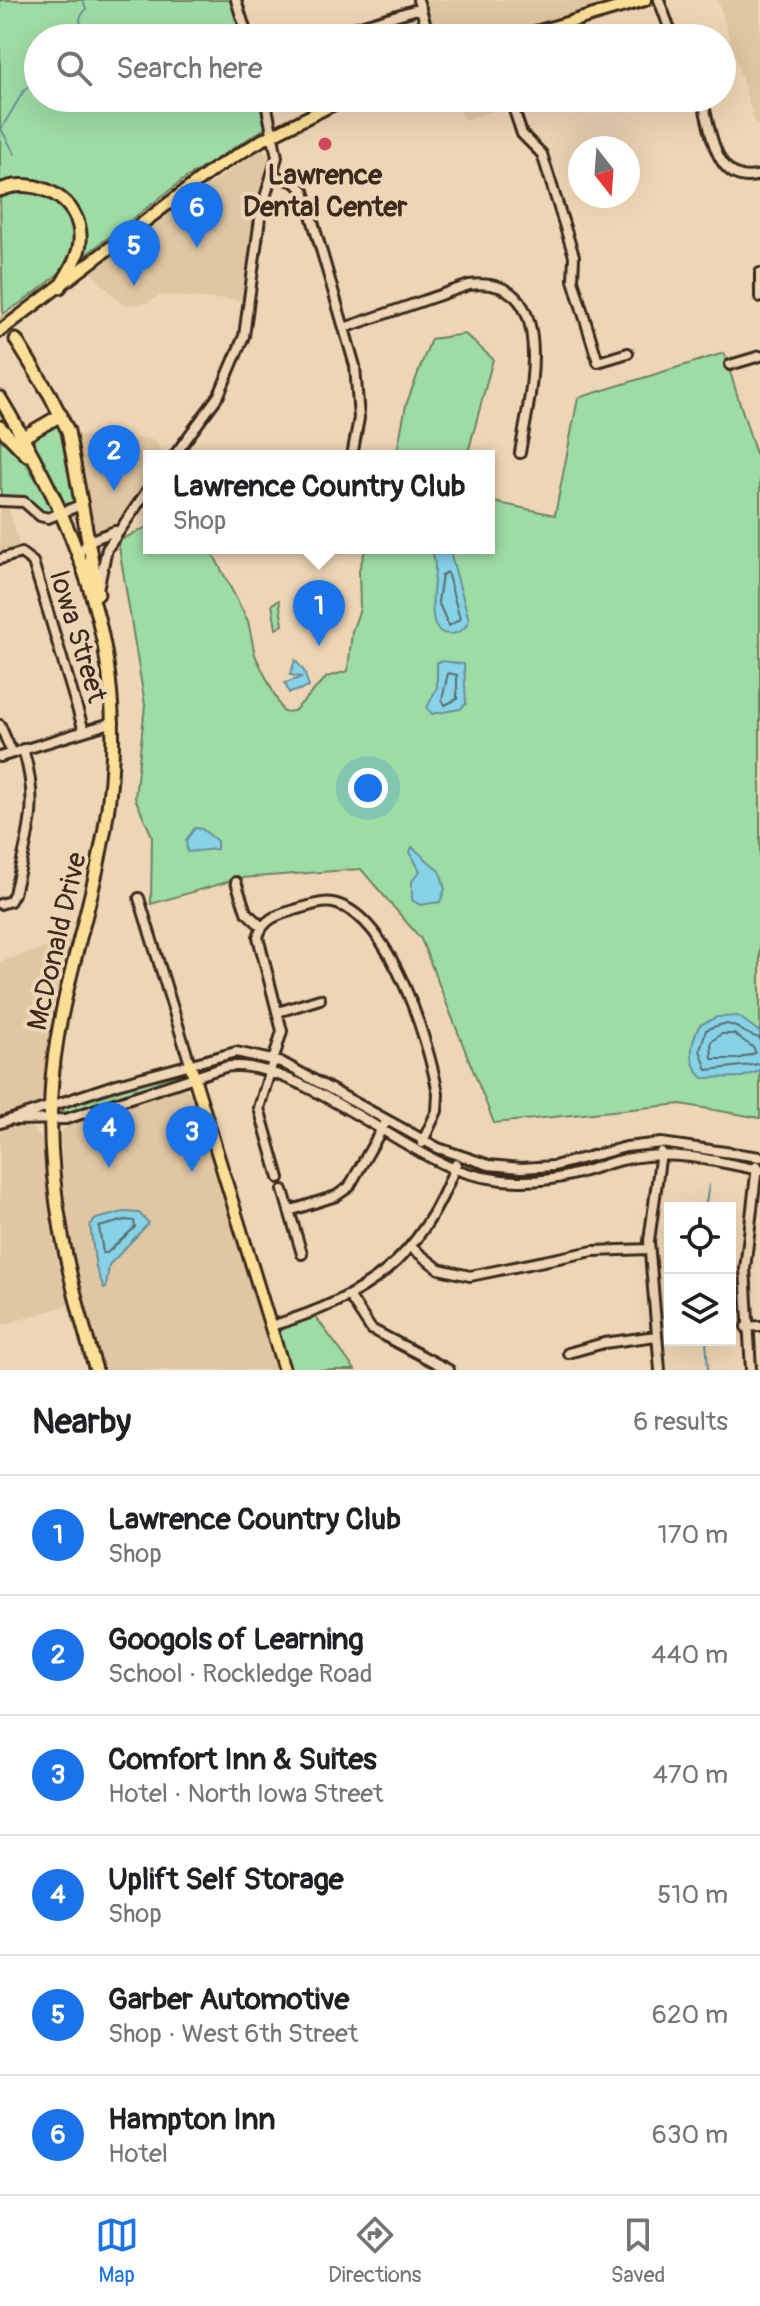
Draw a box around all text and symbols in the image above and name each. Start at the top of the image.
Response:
search box [24,24,736,112]
icon: search [52,46,96,90]
text: Search here [116,50,263,87]
marker: Lawrence Dental Center [316,135,334,153]
north arrow [568,136,640,208]
place label: Lawrence Dental Center [243,158,408,225]
pin: 6 [171,182,223,248]
pin: 5 [108,220,160,286]
pin: 2 [88,425,140,491]
popup [143,450,495,554]
text: Lawrence Country Club [173,468,465,505]
text: Shop [173,505,226,537]
street label: Iowa Street [41,566,114,708]
pin: 1 [293,580,345,646]
your location [348,768,388,808]
street label: McDonald Drive [20,849,95,1034]
pin: 4 [83,1102,135,1168]
pin: 3 [166,1106,218,1172]
map controls [664,1202,736,1346]
button: locate [664,1202,736,1274]
button: layers [664,1274,736,1346]
text: Nearby [32,1401,131,1444]
text: 6 results [633,1406,728,1438]
text: Lawrence Country Club [108,1501,401,1538]
text: 1 [53,1519,63,1551]
text: 170 m [658,1519,728,1551]
text: Shop [108,1538,162,1570]
text: Googols of Learning [108,1621,364,1658]
text: 2 [51,1639,65,1671]
text: 440 m [651,1639,728,1671]
text: School · Rockledge Road [108,1658,372,1690]
text: Comfort Inn & Suites [108,1741,377,1778]
text: 3 [51,1759,65,1791]
text: 470 m [653,1759,728,1791]
text: Hotel · North Iowa Street [108,1778,384,1810]
text: Uplift Self Storage [108,1861,344,1898]
text: 4 [50,1879,66,1911]
text: 510 m [657,1879,728,1911]
text: Shop [108,1898,162,1930]
text: Garber Automotive [108,1981,349,2018]
text: 5 [51,1999,65,2031]
text: 620 m [652,1999,728,2031]
text: Shop · West 6th Street [108,2018,358,2050]
text: Hampton Inn [108,2101,276,2138]
text: 6 [50,2119,66,2151]
text: 630 m [652,2119,728,2151]
text: Hotel [108,2138,168,2170]
tab: Map [95,2213,139,2289]
tab: Directions [328,2213,421,2289]
tab: Saved [611,2213,665,2289]

